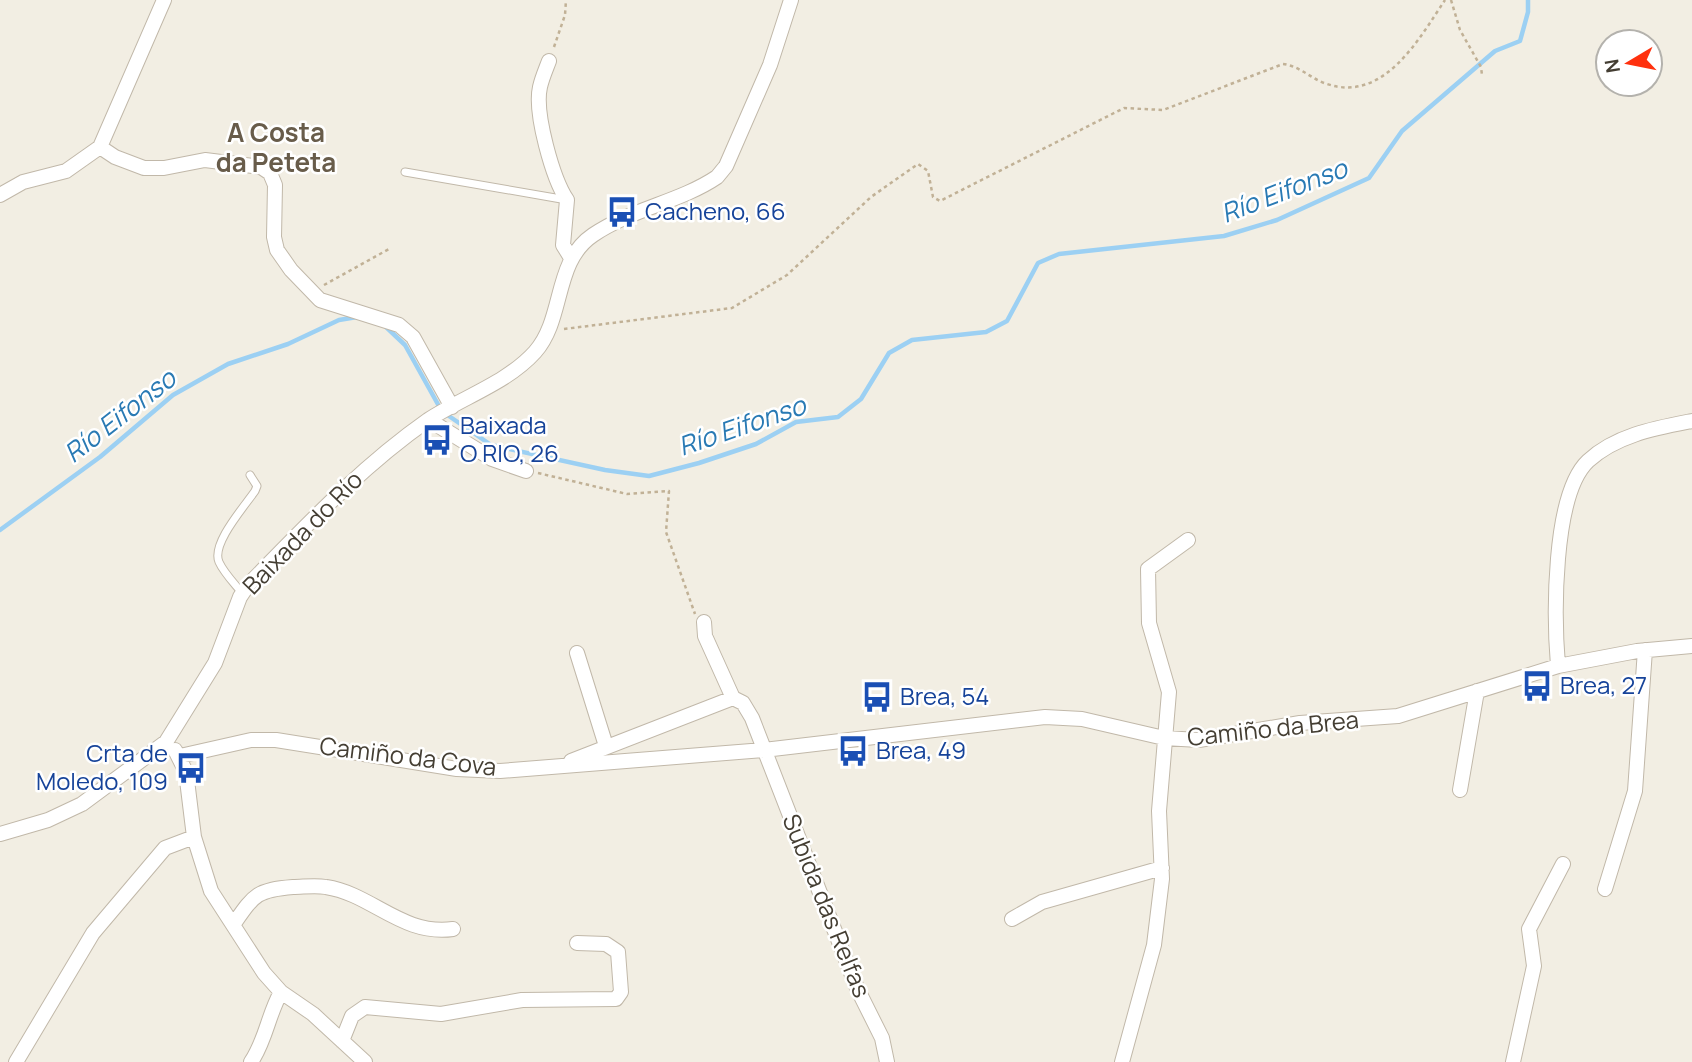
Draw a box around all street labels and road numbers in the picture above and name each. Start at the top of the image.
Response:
street label: Baixada do Río [235,463,369,601]
street label: Camiño da Brea [1185,702,1360,753]
street label: Camiño da Cova [318,728,498,783]
street label: Subida das Relfas [776,809,879,1002]

